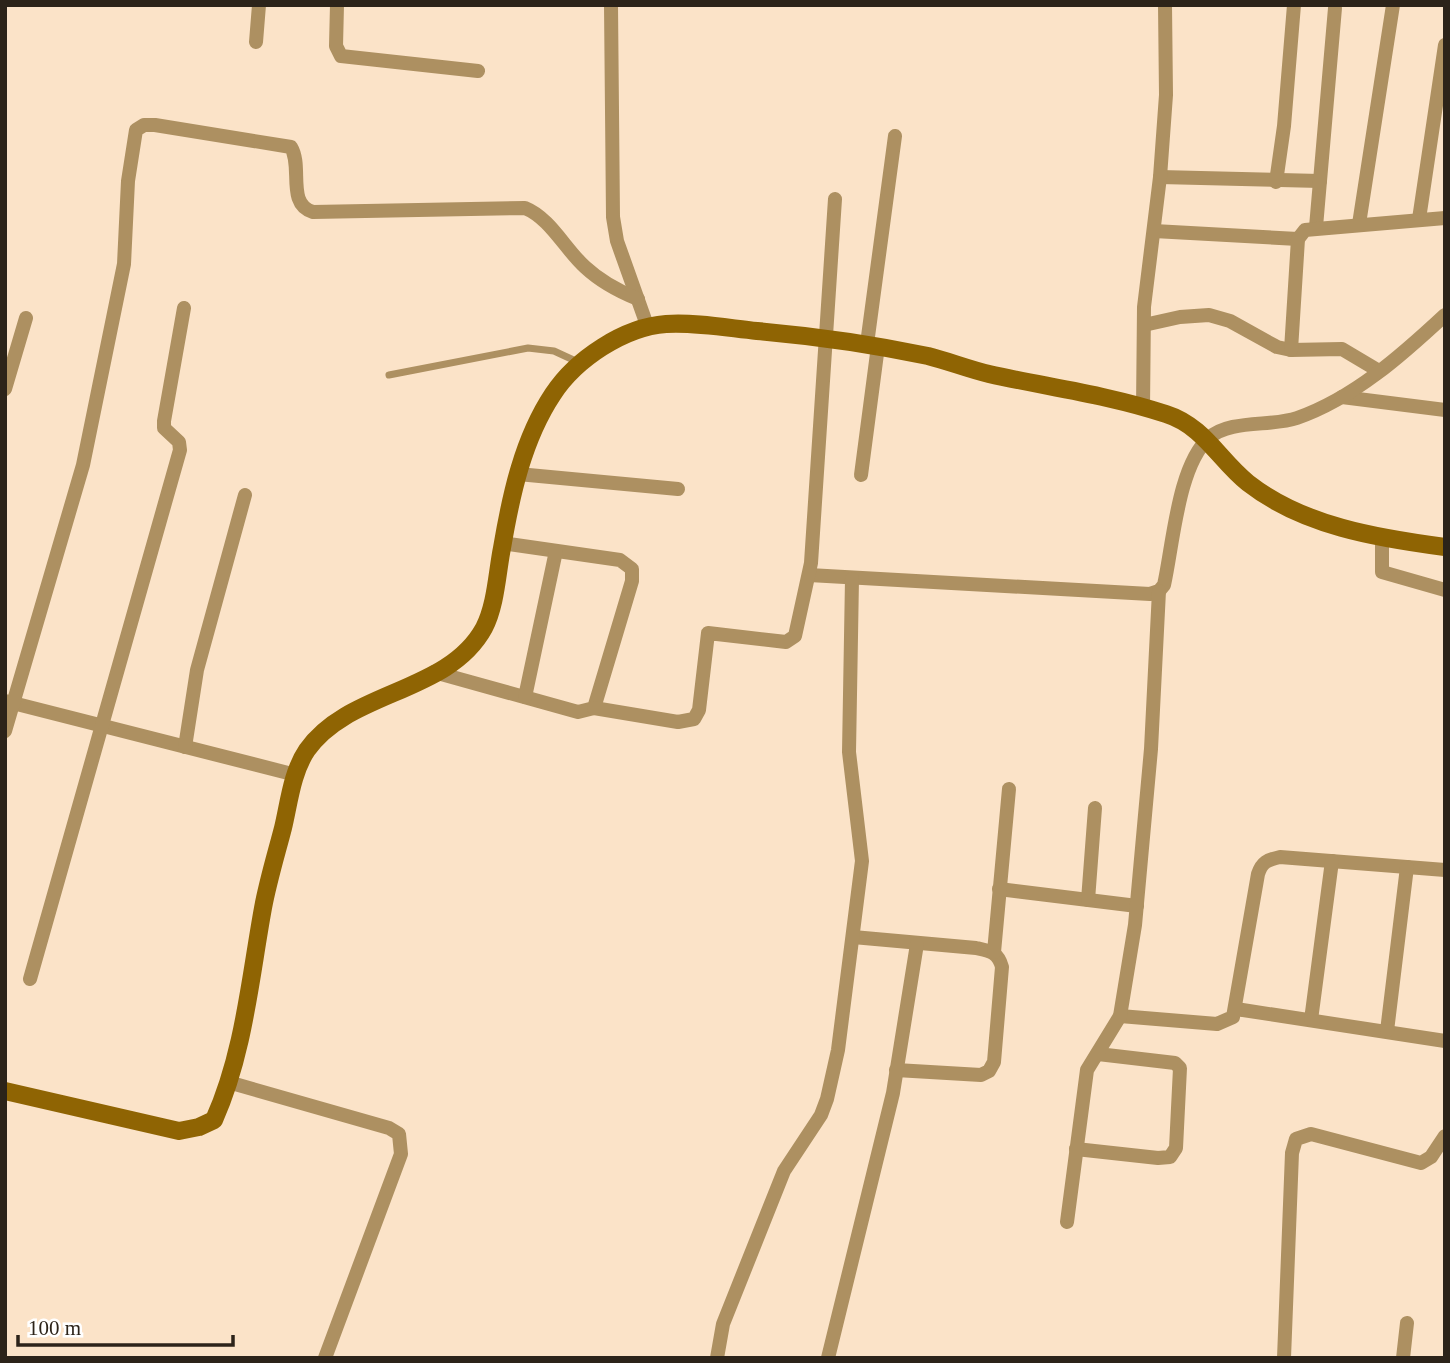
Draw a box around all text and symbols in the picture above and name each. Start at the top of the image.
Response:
scale bar [18,1304,233,1348]
text: 100 m [28,1316,81,1340]

